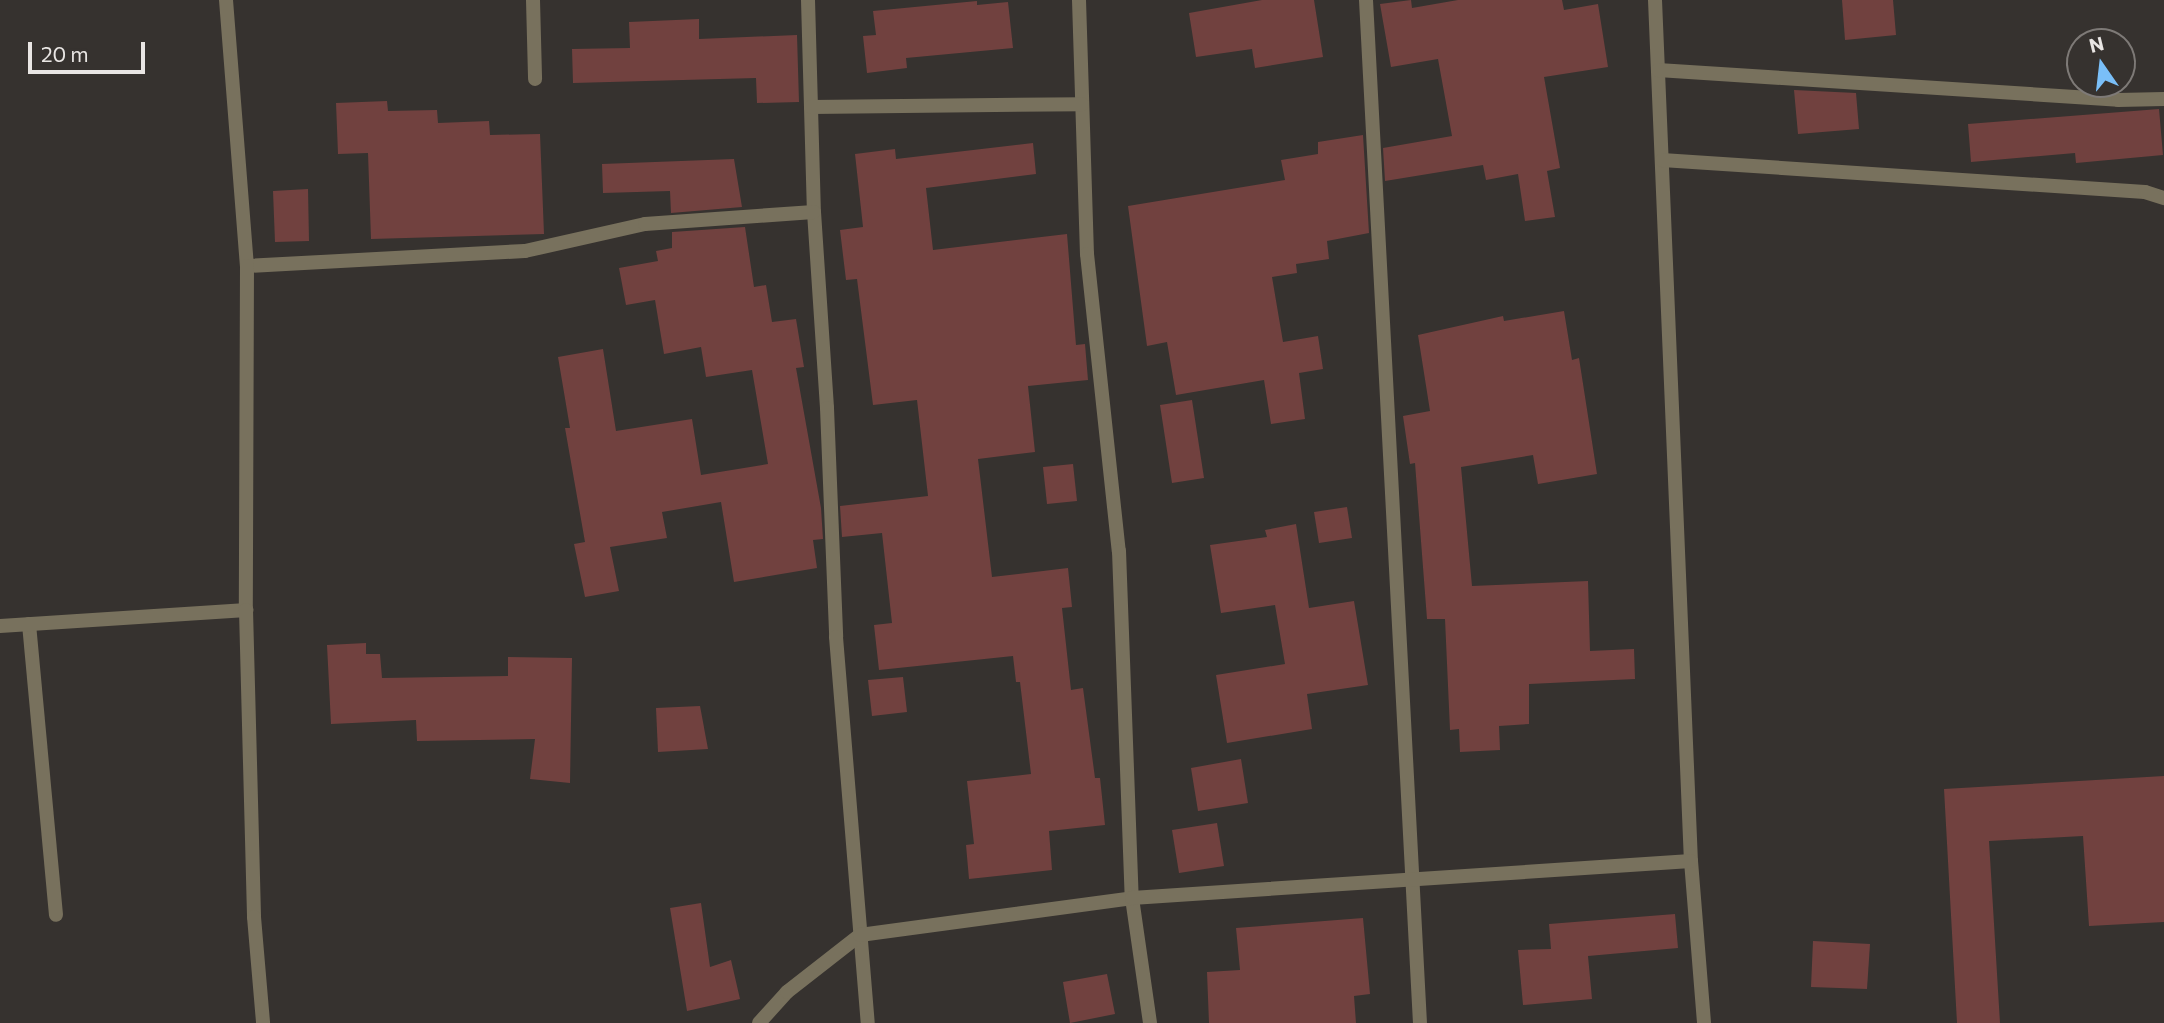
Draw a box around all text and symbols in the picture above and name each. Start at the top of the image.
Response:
scale bar [32,28,149,72]
north arrow [2066,28,2136,98]
text: N [2087,31,2106,57]
text: 20 m [41,41,89,66]

